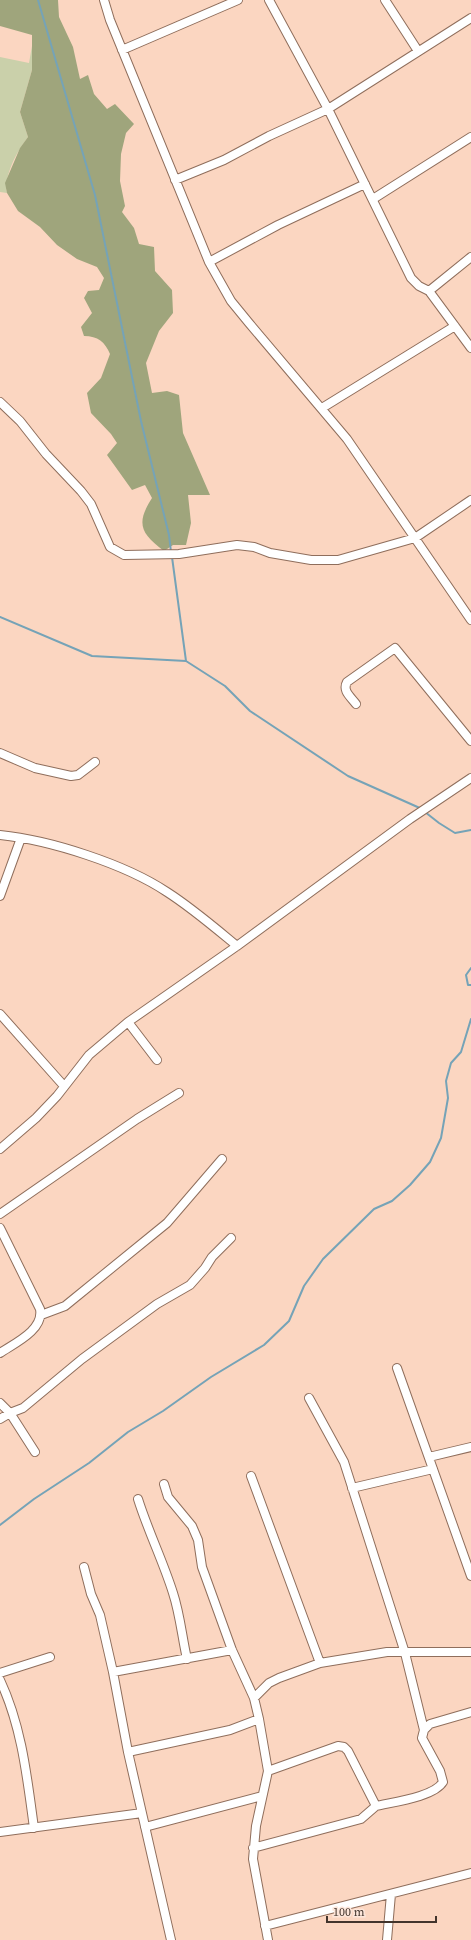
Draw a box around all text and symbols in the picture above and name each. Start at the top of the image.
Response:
scale bar [327,1898,436,1924]
text: 100 m [333,1904,365,1920]

